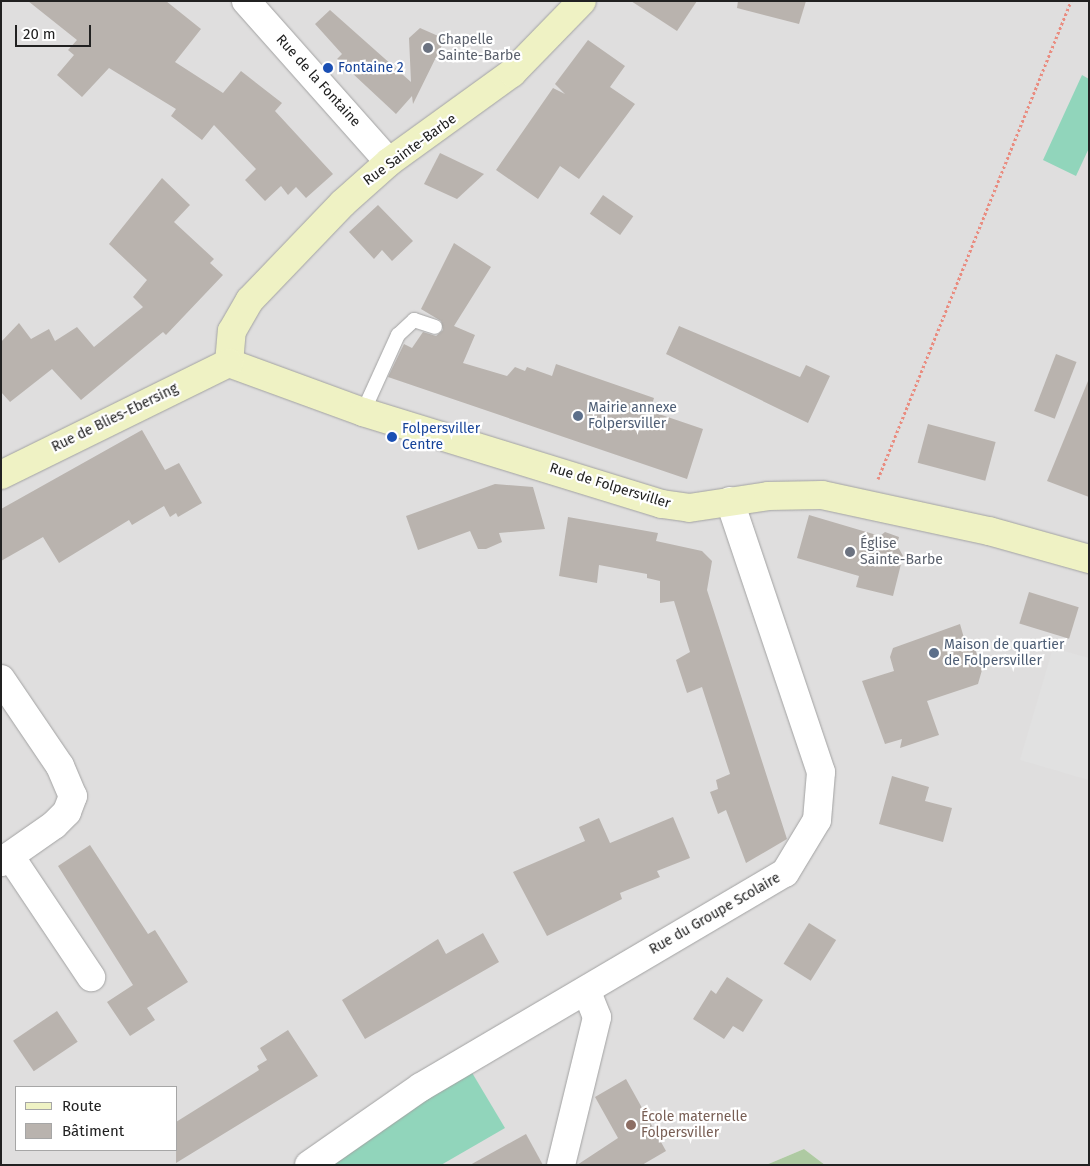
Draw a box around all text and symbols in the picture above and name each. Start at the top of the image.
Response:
scale bar [18,15,94,47]
text: 20 m [23,25,56,43]
street label: Rue de la Fontaine [272,31,364,131]
place label: Chapelle Sainte-Barbe [438,32,521,64]
marker: Chapelle Sainte-Barbe [422,42,434,54]
place label: Fontaine 2 [338,60,404,76]
marker: Fontaine 2 [322,62,334,74]
street label: Rue Sainte-Barbe [360,111,460,189]
street label: Rue de Blies-Ebersing [49,380,181,456]
place label: Mairie annexe Folpersviller [588,400,677,432]
marker: Mairie annexe Folpersviller [572,410,584,422]
place label: Folpersviller Centre [402,421,480,454]
marker: Folpersviller Centre [386,431,398,443]
street label: Rue de Folpersviller [547,460,673,512]
place label: Église Sainte-Barbe [860,536,943,568]
marker: Église Sainte-Barbe [844,546,856,558]
place label: Maison de quartier de Folpersviller [944,637,1064,670]
marker: Maison de quartier de Folpersviller [928,647,940,659]
street label: Rue du Groupe Scolaire [647,870,783,958]
legend [15,1086,178,1151]
text: Route [62,1097,102,1115]
place label: École maternelle Folpersviller [641,1109,747,1142]
marker: École maternelle Folpersviller [625,1119,637,1131]
text: Bâtiment [62,1122,124,1140]

